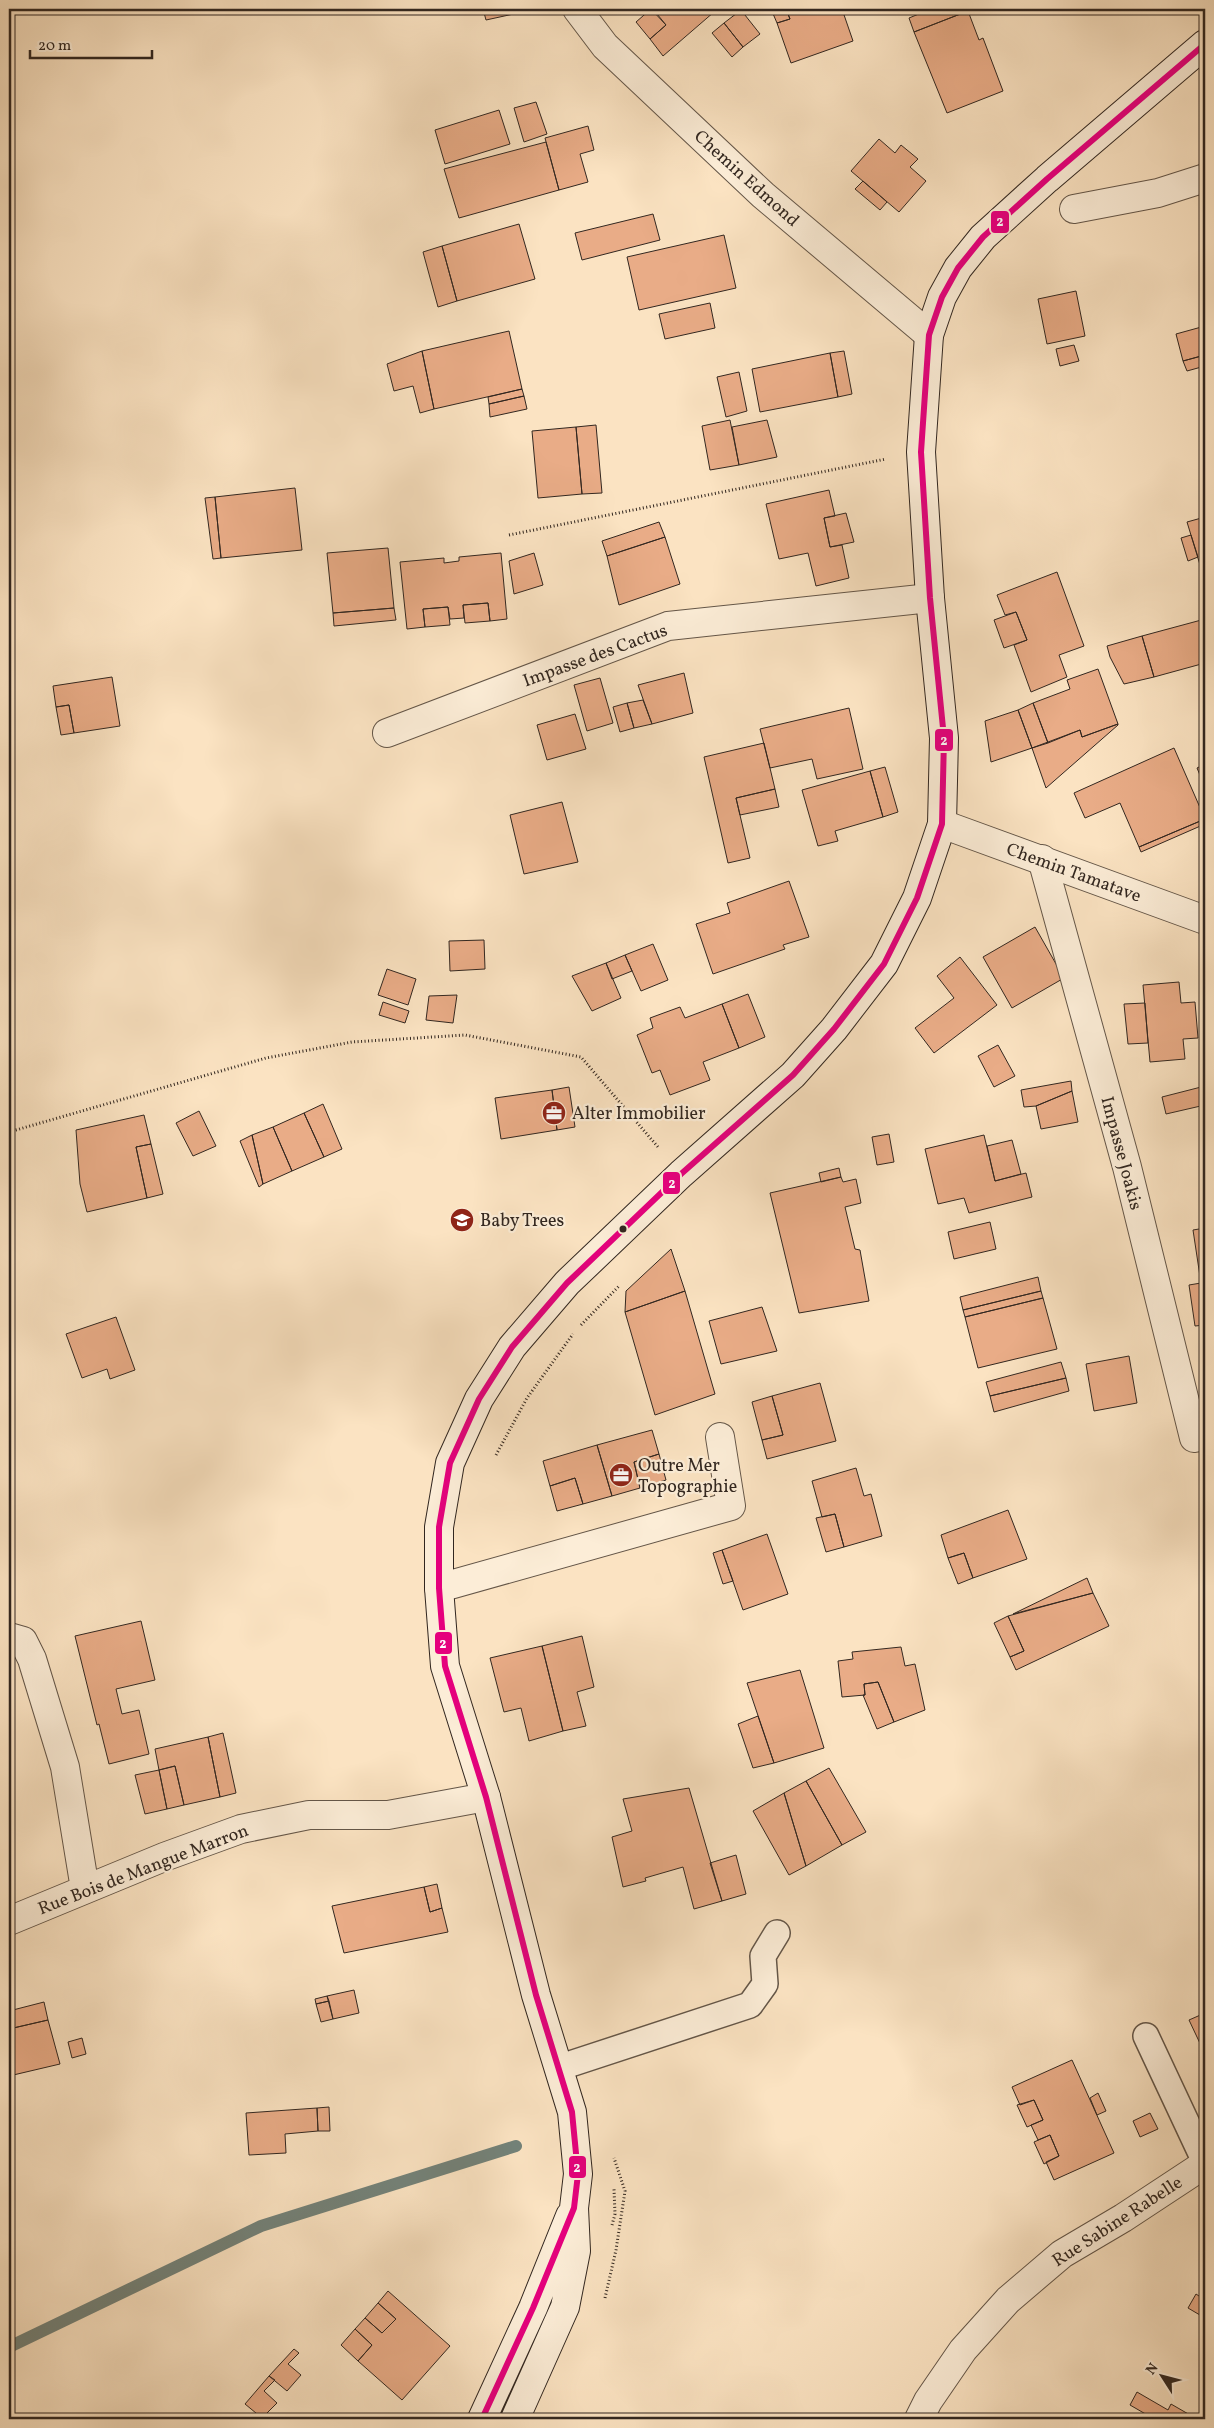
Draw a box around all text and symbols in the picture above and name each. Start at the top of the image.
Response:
scale bar [30,28,152,60]
text: 20 m [38,36,71,57]
street label: Chemin Edmond [688,125,804,233]
line badge: 2 [990,210,1010,234]
text: 2 [996,213,1004,232]
street label: Impasse des Cactus [520,619,671,694]
line badge: 2 [934,728,954,752]
text: 2 [940,732,948,751]
street label: Chemin Tamatave [1003,837,1144,909]
street label: Impasse Joakis [1093,1094,1148,1213]
office icon: Alter Immobilier [541,1100,567,1126]
place label: Alter Immobilier [572,1102,706,1127]
line badge: 2 [662,1171,681,1195]
text: 2 [668,1175,676,1194]
school or university icon: Baby Trees [449,1207,475,1233]
place label: Baby Trees [480,1209,564,1234]
unlabelled marker [618,1224,628,1234]
place label: Outre Mer Topographie [638,1454,737,1500]
office icon: Outre Mer Topographie [608,1462,634,1488]
line badge: 2 [434,1631,453,1655]
text: 2 [439,1635,447,1654]
street label: Rue Bois de Mangue Marron [35,1819,253,1922]
line badge: 2 [568,2155,587,2179]
text: 2 [573,2159,581,2178]
street label: Rue Sabine Rabelle [1048,2171,1188,2274]
north arrow [1136,2350,1186,2400]
text: N [1142,2360,1163,2379]

